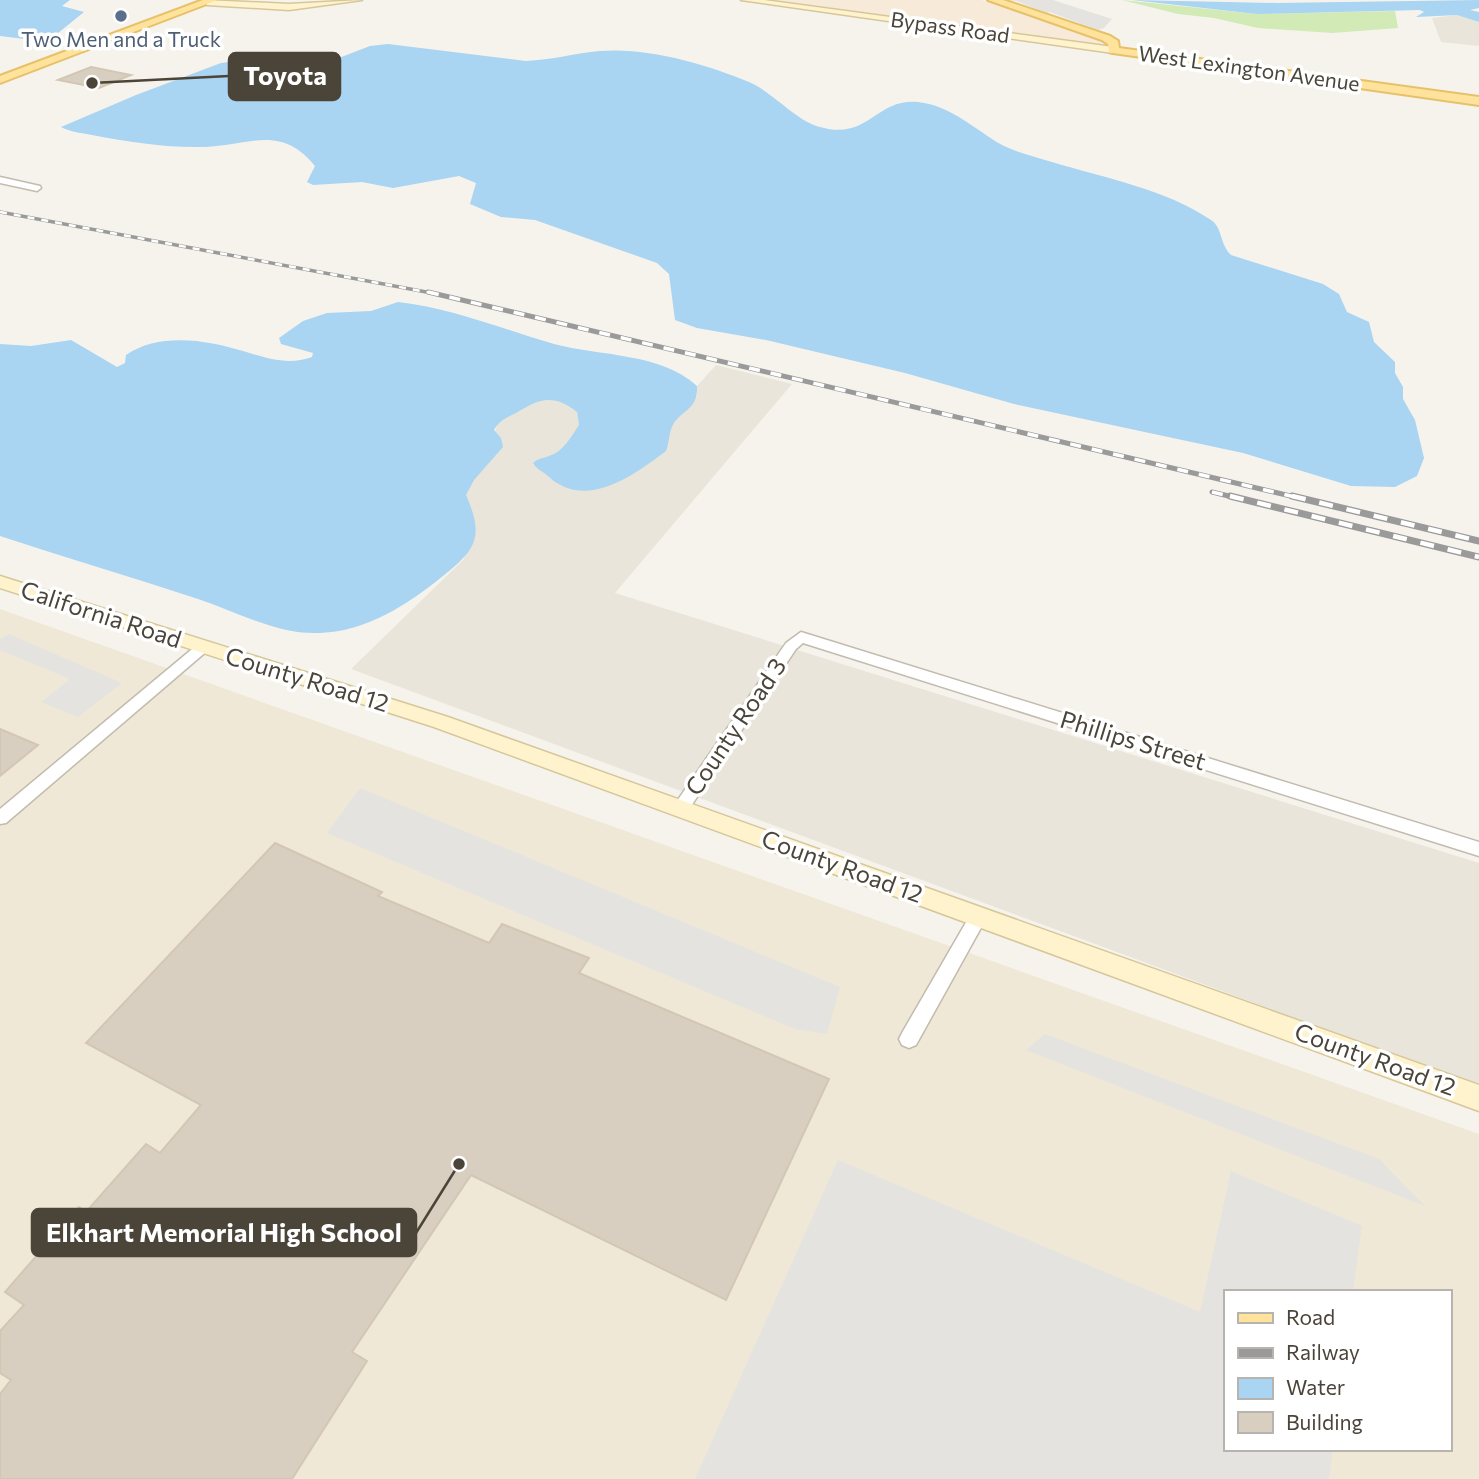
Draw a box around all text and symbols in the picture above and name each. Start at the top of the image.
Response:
street label: Bypass Road [889,6,1011,47]
marker: Two Men and a Truck [113,8,129,24]
place label: Two Men and a Truck [21,26,221,51]
street label: West Lexington Avenue [1137,40,1362,95]
callout: Toyota [229,53,340,100]
text: Toyota [243,59,327,90]
street label: California Road [17,574,185,653]
street label: County Road 12 [222,640,392,717]
street label: County Road 3 [678,652,791,800]
street label: Phillips Street [1057,704,1210,776]
street label: County Road 12 [758,823,927,908]
street label: County Road 12 [1291,1016,1460,1101]
callout: Elkhart Memorial High School [32,1209,416,1256]
text: Elkhart Memorial High School [46,1216,402,1247]
legend [1224,1290,1451,1451]
text: Road [1286,1304,1335,1329]
text: Railway [1286,1339,1360,1364]
text: Water [1286,1374,1345,1399]
text: Building [1286,1409,1363,1434]

